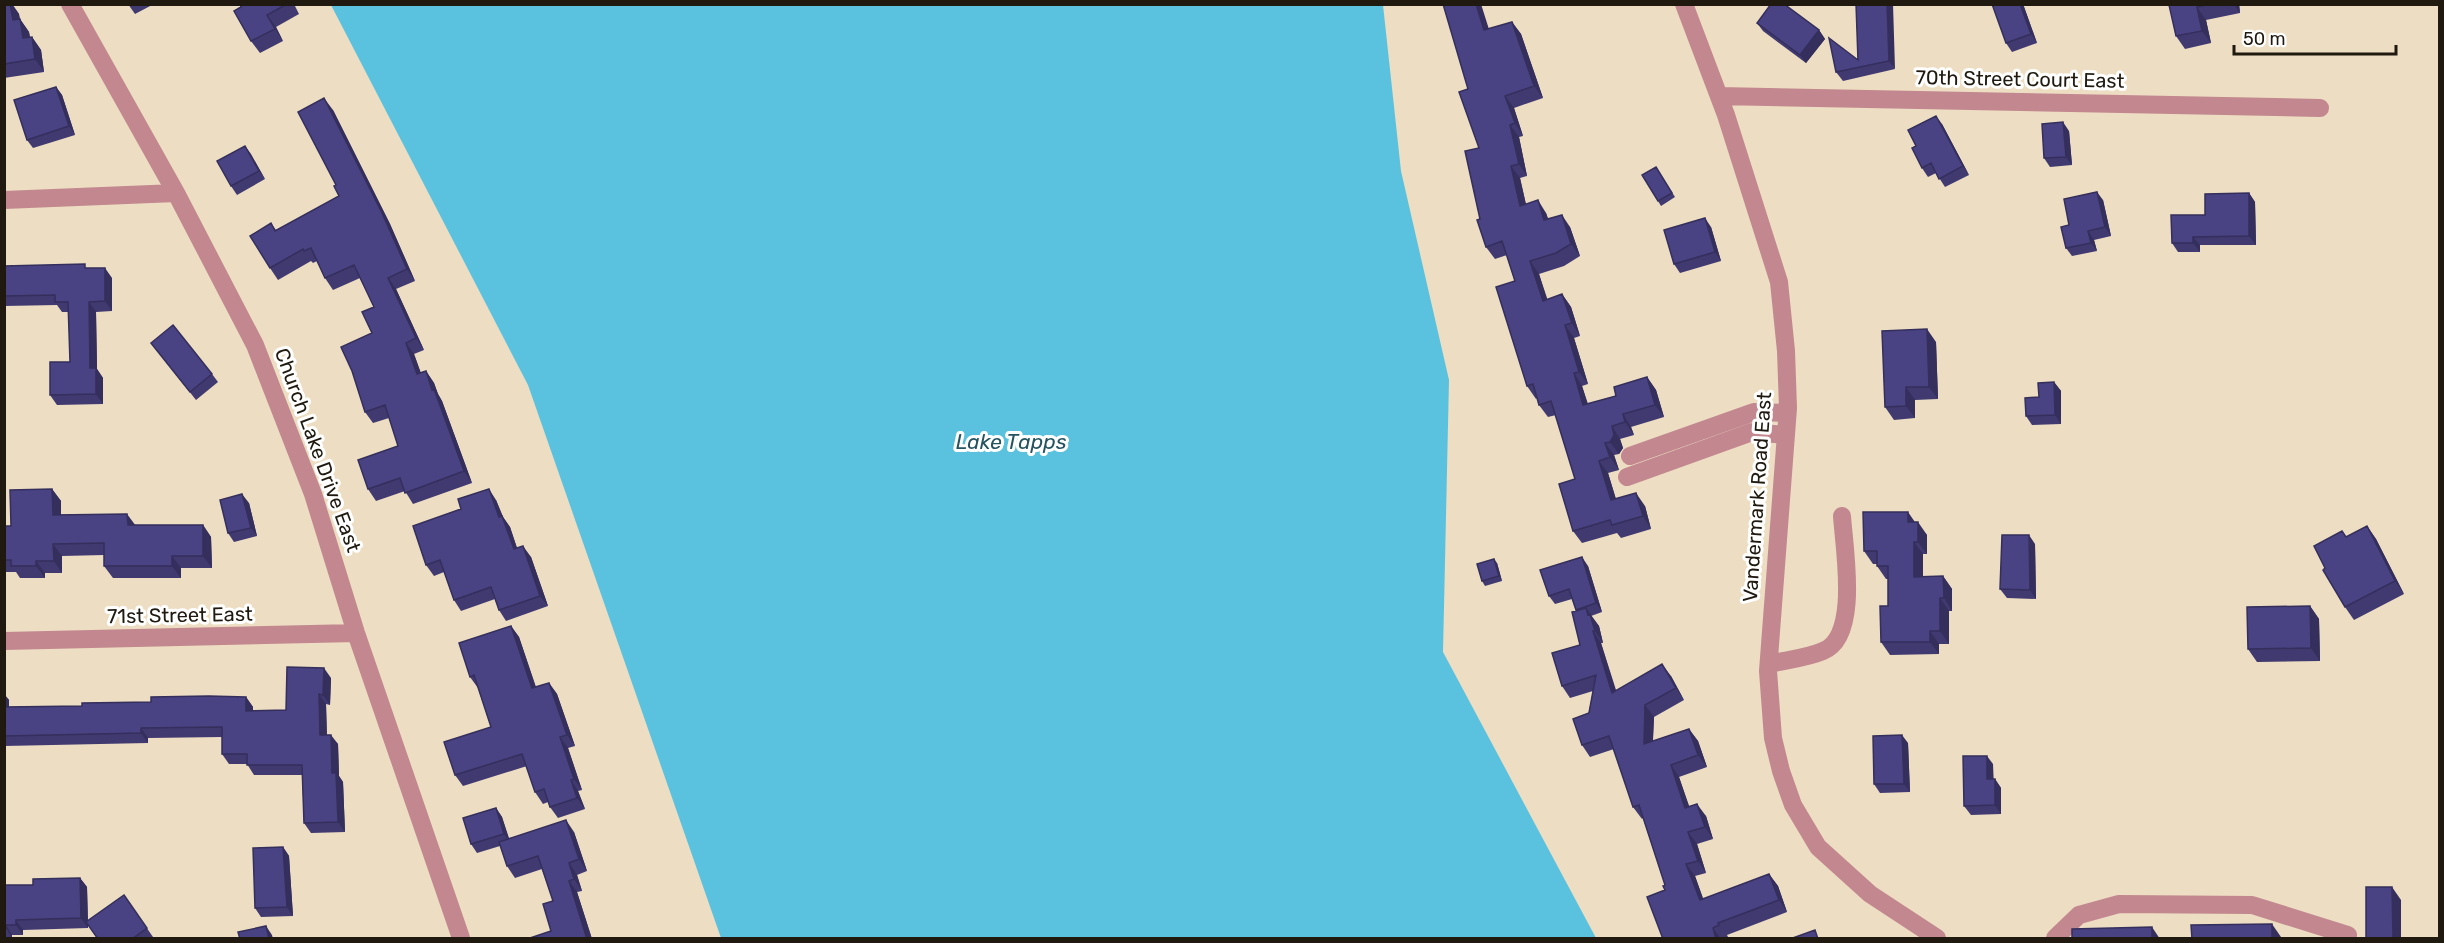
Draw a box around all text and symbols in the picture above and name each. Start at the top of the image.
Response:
scale bar [2234,18,2396,56]
text: 50 m [2243,28,2286,50]
street label: 70th Street Court East [1915,65,2125,93]
street label: Church Lake Drive East [270,345,366,556]
street label: Vandermark Road East [1738,391,1776,603]
water label: Lake Tapps [956,429,1067,454]
street label: 71st Street East [107,602,253,628]

